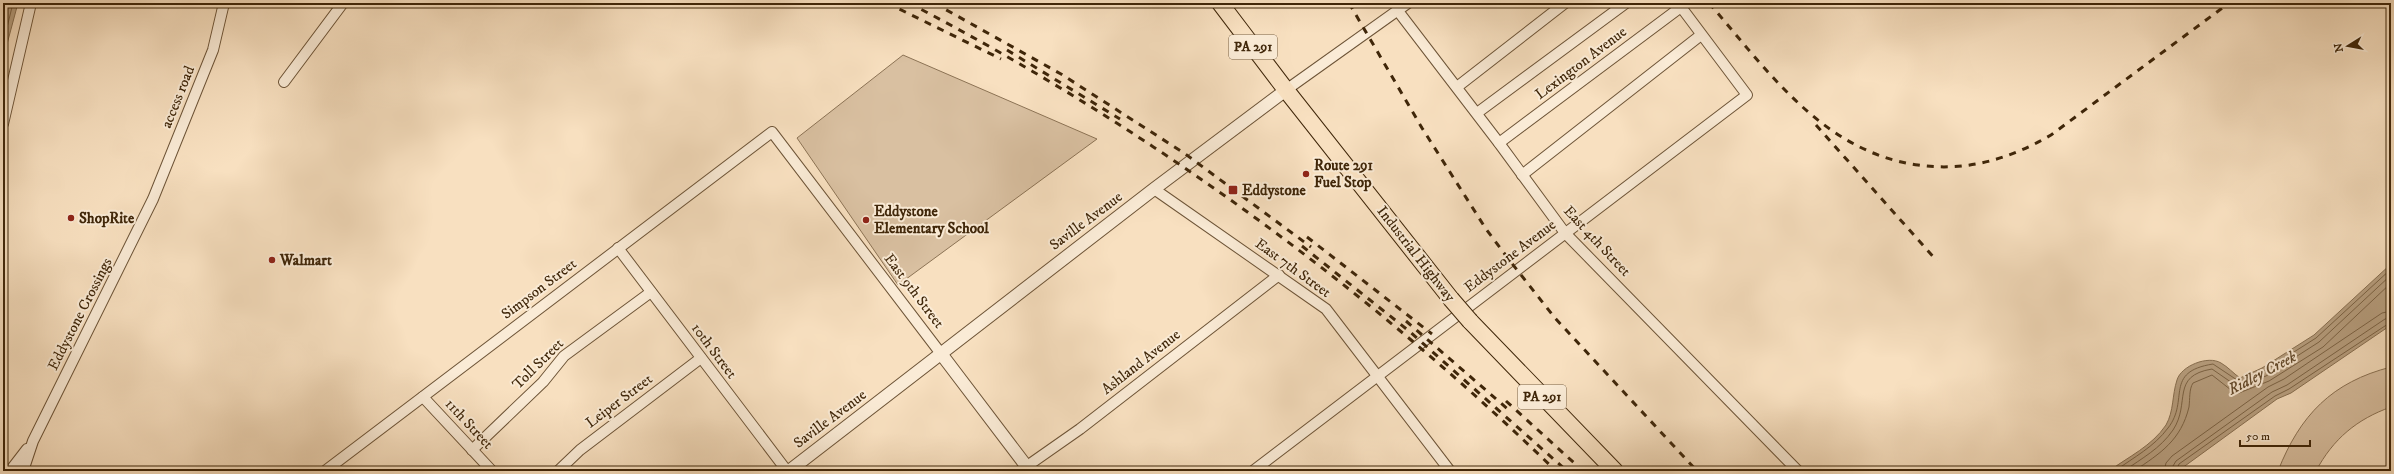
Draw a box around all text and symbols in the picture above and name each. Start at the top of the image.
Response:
street label: Lexington Avenue [1531,22,1631,104]
north arrow [2328,26,2368,66]
road number: PA 291 [1229,35,1277,59]
text: N [2331,42,2347,53]
street label: access road [157,63,199,131]
place label: Route 291 Fuel Stop [1314,156,1373,192]
marker: Route 291 Fuel Stop [1301,169,1311,179]
place label: Eddystone [1242,181,1307,200]
marker: Eddystone [1227,184,1239,196]
street label: Saville Avenue [1046,187,1126,255]
place label: Eddystone Elementary School [874,202,989,238]
street label: Industrial Highway [1373,202,1460,306]
street label: East 4th Street [1559,202,1635,281]
place label: ShopRite [79,209,135,228]
marker: ShopRite [66,213,76,223]
marker: Eddystone Elementary School [861,215,871,225]
street label: Eddystone Avenue [1460,215,1560,297]
street label: East 7th Street [1251,234,1335,302]
street label: East 9th Street [880,250,948,332]
place label: Walmart [279,251,332,270]
street label: Simpson Street [498,254,581,323]
street label: Eddystone Crossings [43,255,117,373]
marker: Walmart [267,255,277,265]
street label: 10th Street [687,319,741,383]
street label: Ashland Avenue [1098,325,1184,399]
street label: Toll Street [508,334,568,394]
water label: Ridley Creek [2223,346,2300,400]
street label: Leiper Street [582,370,656,432]
street label: Saville Avenue [790,385,870,453]
road number: PA 291 [1518,385,1566,409]
street label: 11th Street [441,395,497,453]
scale bar [2240,422,2310,448]
text: 50 m [2246,429,2270,444]

